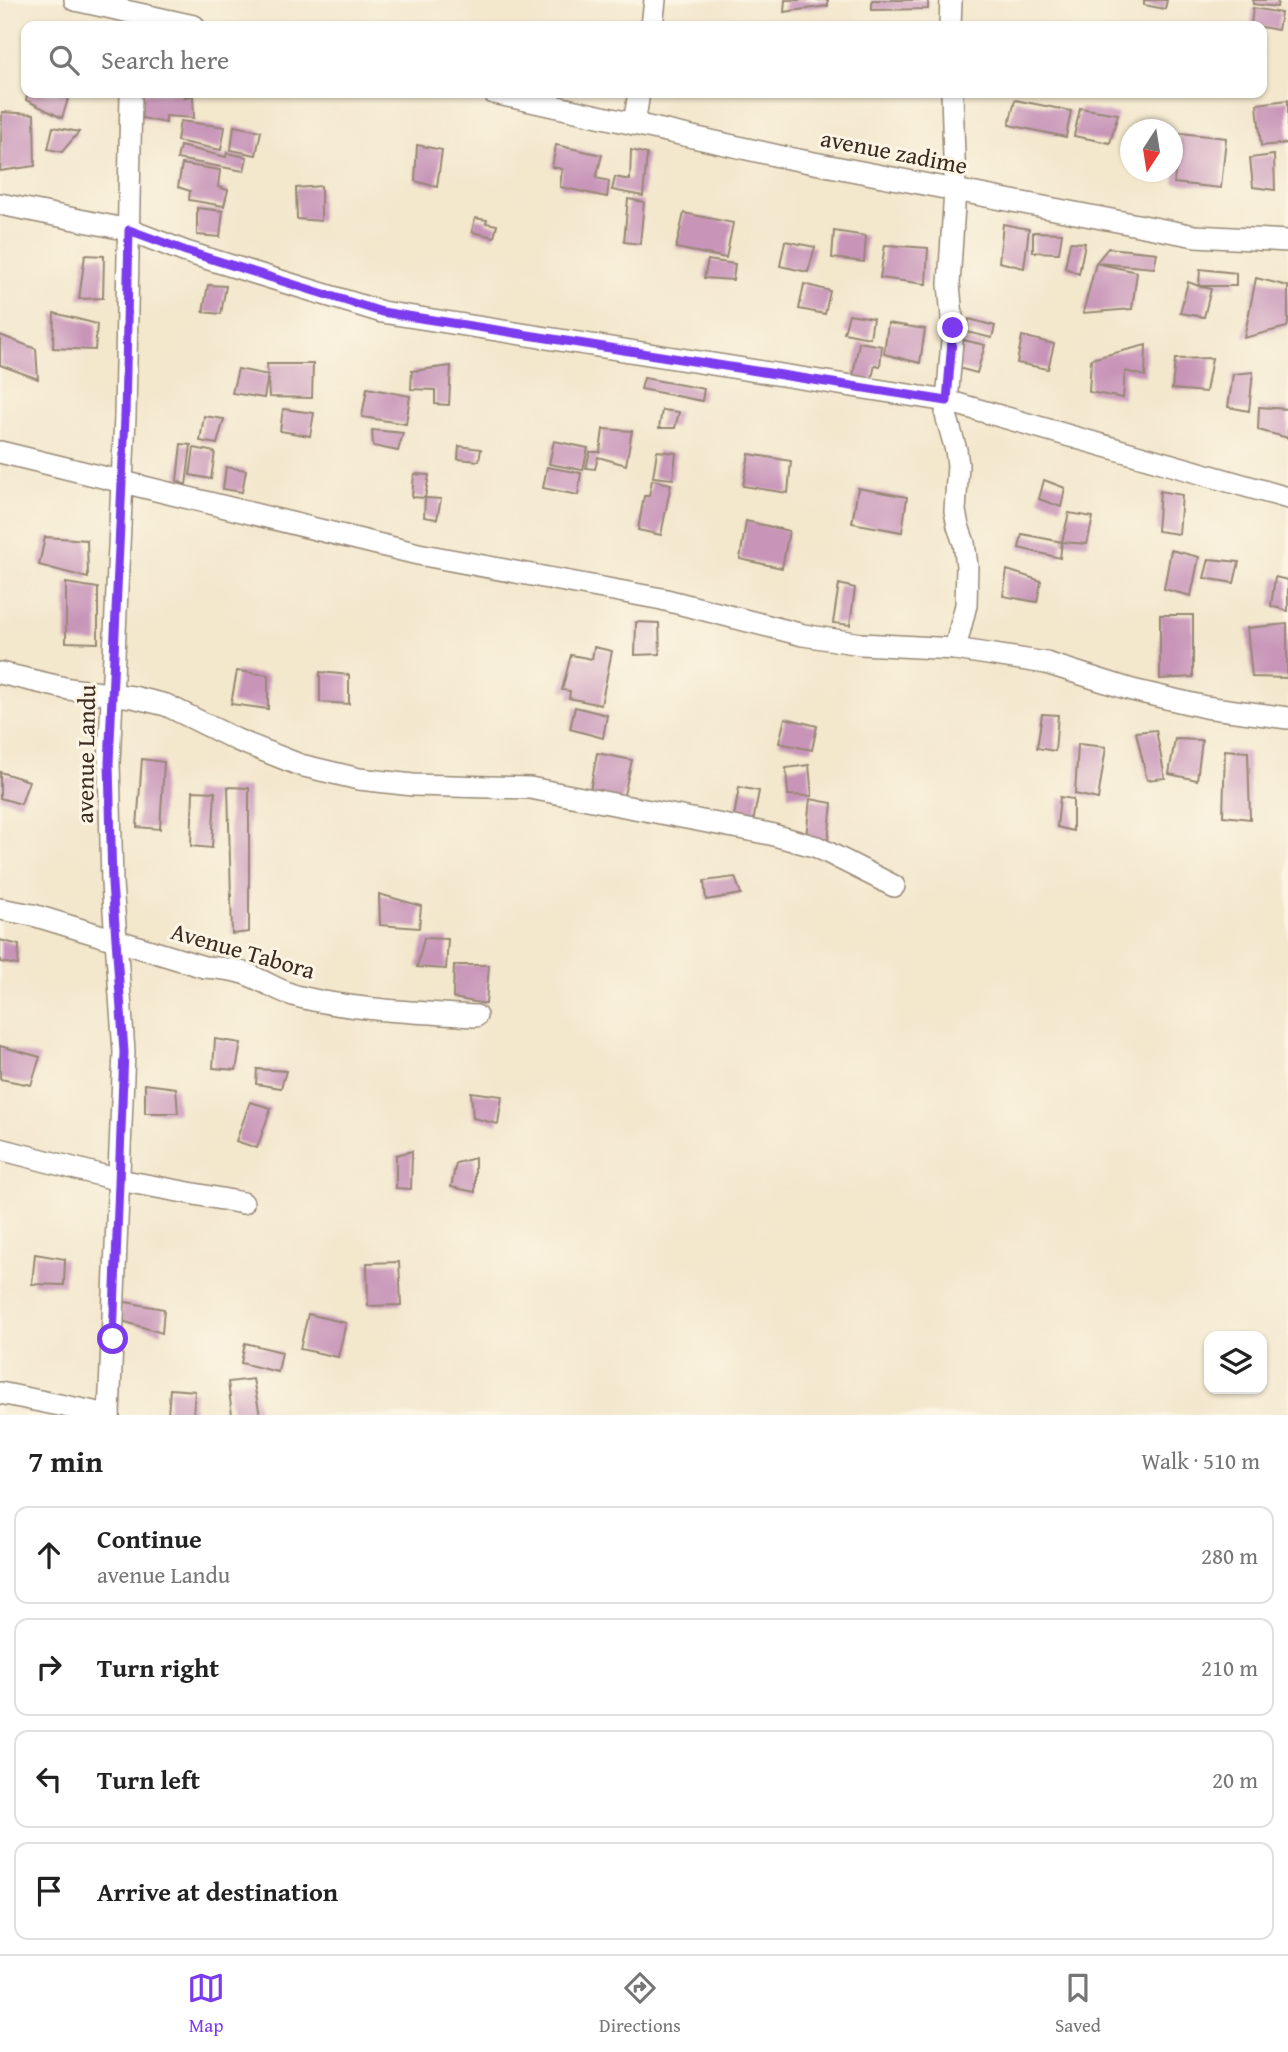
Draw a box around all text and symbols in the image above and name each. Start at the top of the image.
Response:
search box [21,21,1267,98]
text: Search here [101,40,229,79]
icon: search [45,41,83,79]
north arrow [1120,119,1183,182]
street label: avenue zadime [818,120,971,183]
route end [937,312,968,343]
street label: avenue Landu [67,684,104,824]
street label: Avenue Tabora [167,913,320,988]
route start [97,1323,128,1354]
map controls [1204,1331,1267,1394]
button: layers [1204,1331,1267,1394]
text: 7 min [28,1439,103,1483]
text: Walk · 510 m [1141,1444,1260,1477]
text: Continue [97,1519,202,1558]
icon: ahead [30,1536,68,1574]
text: 280 m [1201,1539,1258,1572]
text: avenue Landu [97,1558,230,1591]
icon: right [30,1648,68,1686]
text: Turn right [97,1648,219,1687]
text: 210 m [1201,1651,1258,1684]
icon: left [30,1760,68,1798]
text: Turn left [97,1760,200,1799]
text: 20 m [1212,1763,1258,1796]
icon: arrive [30,1872,68,1910]
text: Arrive at destination [97,1872,338,1911]
tab: Map [187,1969,225,2039]
tab: Directions [599,1969,681,2039]
tab: Saved [1055,1969,1101,2039]

